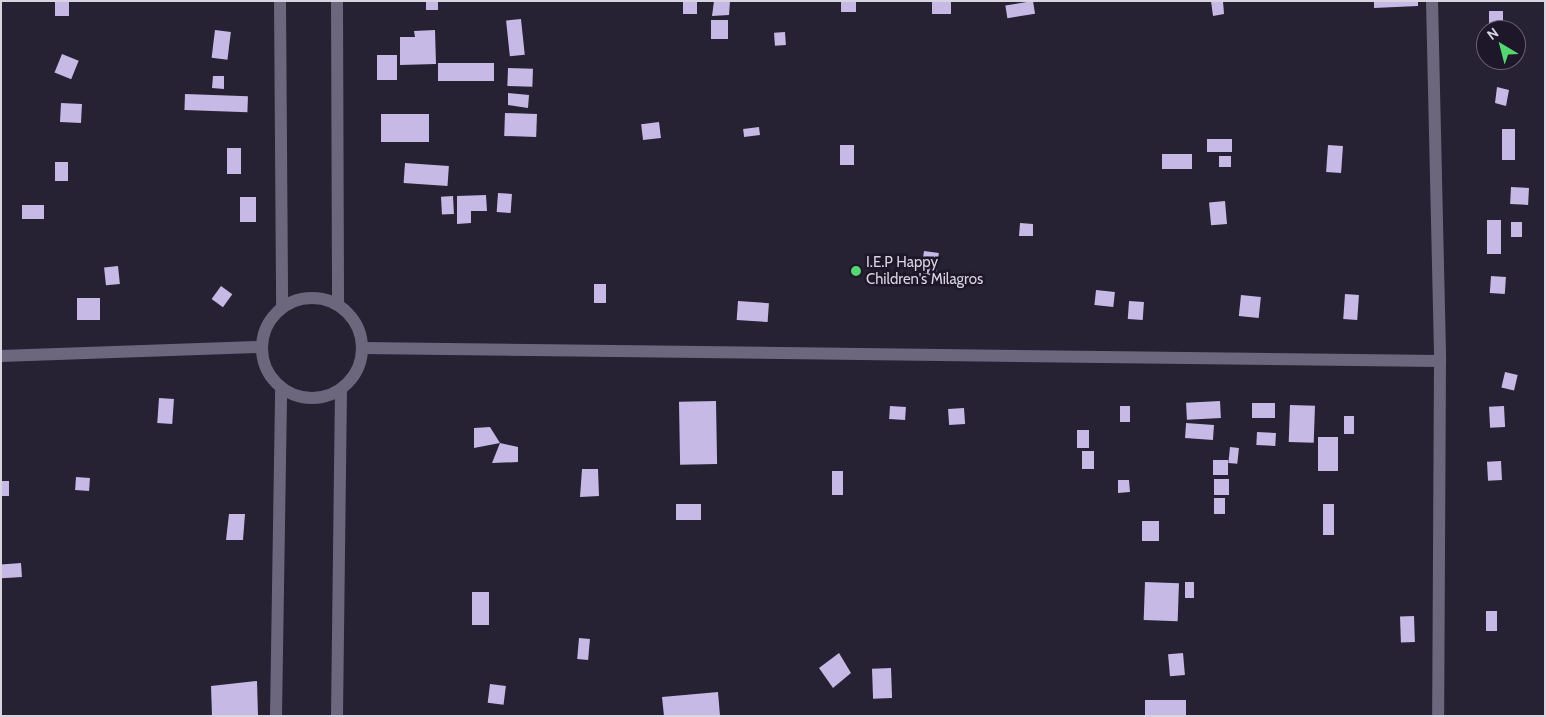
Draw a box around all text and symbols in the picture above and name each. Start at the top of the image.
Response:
north arrow [1476,20,1526,70]
text: N [1483,24,1502,44]
place label: I.E.P Happy Children's Milagros [866,253,983,288]
marker: I.E.P Happy Children's Milagros [850,265,862,277]

